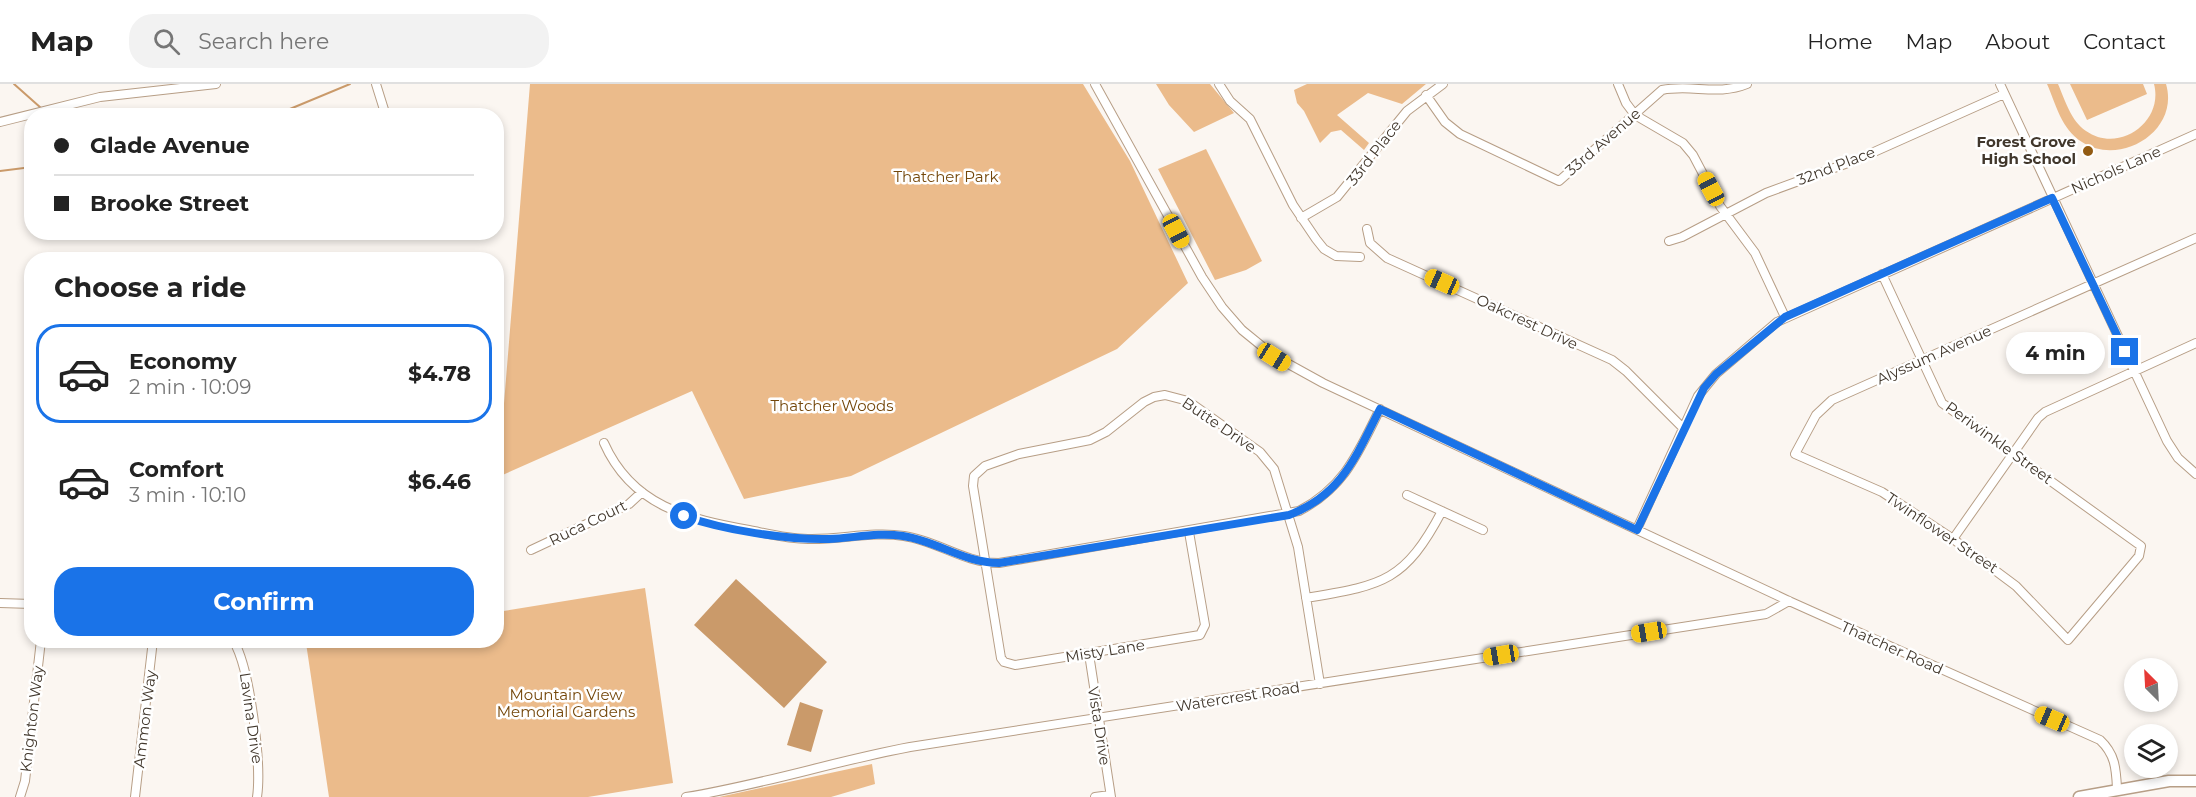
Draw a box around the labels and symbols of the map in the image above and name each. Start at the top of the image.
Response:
street label: 33rd Avenue [1561,104,1644,179]
street label: 33rd Place [1342,116,1405,189]
place label: Forest Grove High School [1977,132,2076,168]
street label: Nichols Lane [2068,141,2164,198]
street label: 32nd Place [1794,142,1878,189]
marker: Forest Grove High School [2081,144,2095,158]
park label: Thatcher Park [893,167,999,186]
car [1695,169,1727,209]
car [1160,211,1192,251]
car [1422,266,1462,298]
street label: Oakcrest Drive [1473,290,1581,353]
street label: Alyssum Avenue [1873,321,1994,388]
callout: 4 min [2005,331,2104,373]
route end [2111,338,2138,365]
car [1254,340,1294,374]
street label: Butte Drive [1179,393,1260,456]
park label: Thatcher Woods [770,396,894,415]
street label: Periwinkle Street [1942,397,2057,488]
street label: Twinflower Street [1883,488,2002,577]
street label: Ruca Court [546,496,630,550]
route start [670,502,697,529]
street label: Thatcher Road [1838,616,1946,679]
car [1630,620,1668,644]
street label: Misty Lane [1064,635,1146,666]
car [1482,643,1520,667]
north arrow [2124,658,2178,712]
street label: Knighton Way [16,664,48,773]
street label: Ammon Way [129,668,160,769]
street label: Lavina Drive [236,671,267,765]
street label: Watercrest Road [1175,677,1301,716]
park label: Mountain View Memorial Gardens [497,685,635,721]
street label: Vista Drive [1084,685,1115,767]
car [2032,704,2072,734]

